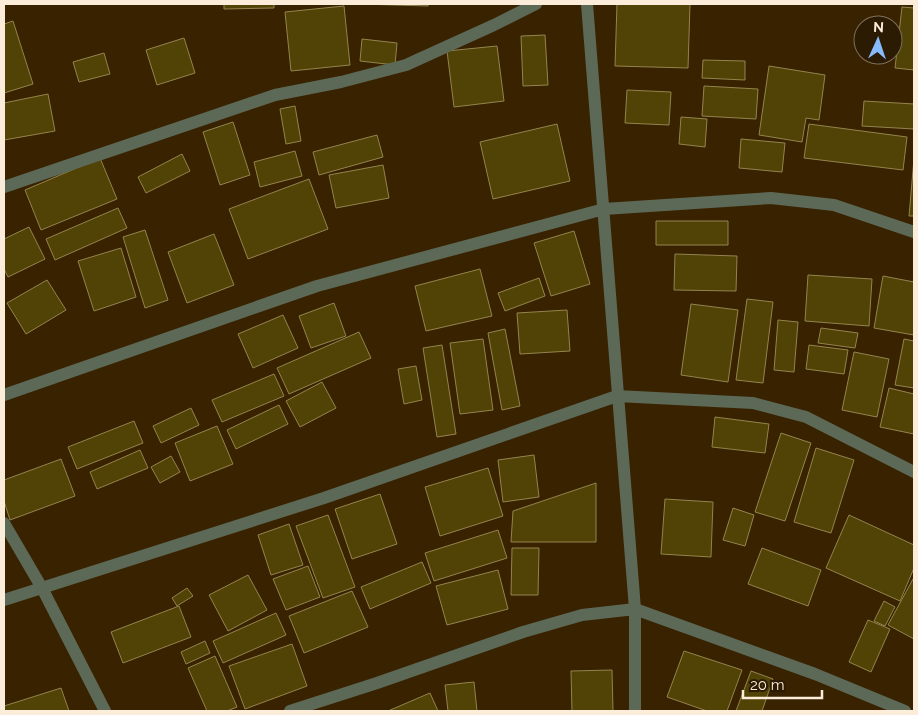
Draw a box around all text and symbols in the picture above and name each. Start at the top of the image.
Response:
north arrow [853,15,903,65]
text: N [873,19,884,35]
scale bar [743,668,822,700]
text: 20 m [750,676,785,694]

